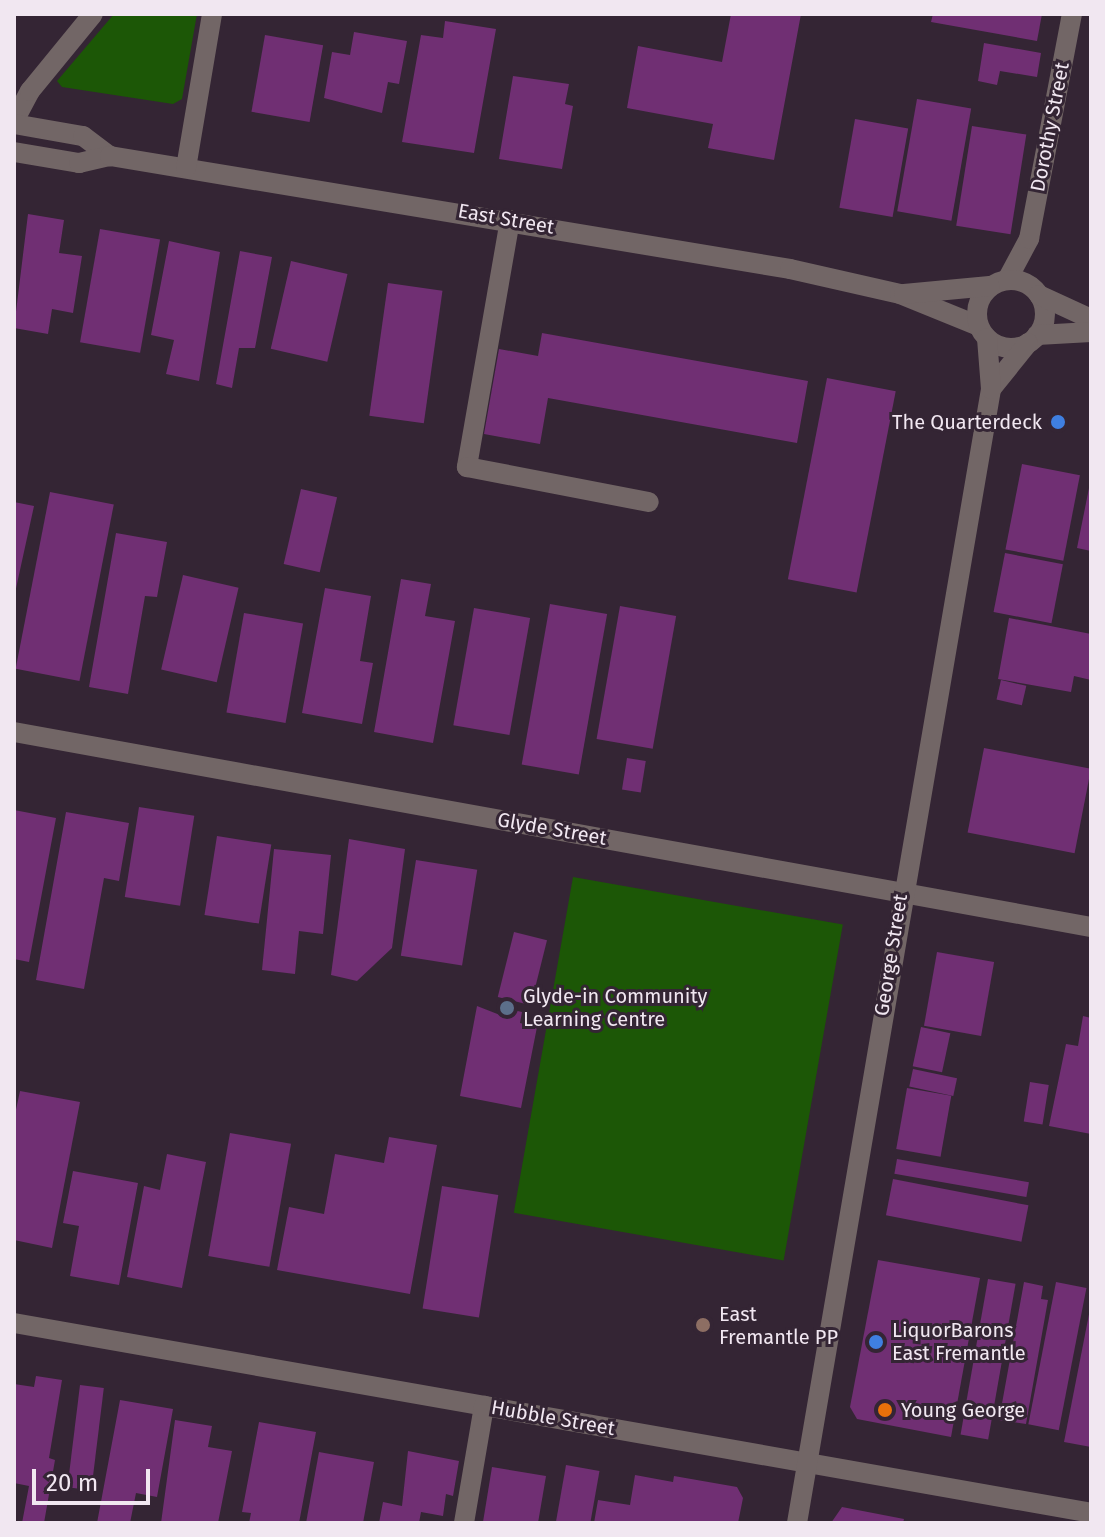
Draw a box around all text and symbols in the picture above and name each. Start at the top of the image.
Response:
street label: Dorothy Street [1026,60,1074,194]
street label: East Street [456,199,556,239]
place label: The Quarterdeck [892,410,1042,434]
marker: The Quarterdeck [1049,413,1067,431]
street label: Glyde Street [496,808,608,850]
street label: George Street [870,892,912,1018]
place label: Glyde-in Community Learning Centre [523,984,707,1031]
marker: Glyde-in Community Learning Centre [498,999,516,1017]
place label: East Fremantle PP [719,1302,838,1349]
marker: East Fremantle PP [694,1316,712,1334]
place label: LiquorBarons East Fremantle [892,1318,1026,1365]
marker: LiquorBarons East Fremantle [867,1333,885,1351]
street label: Hubble Street [489,1395,617,1441]
place label: Young George [901,1398,1025,1422]
marker: Young George [876,1401,894,1419]
scale bar [36,1453,154,1503]
text: 20 m [46,1469,98,1497]

